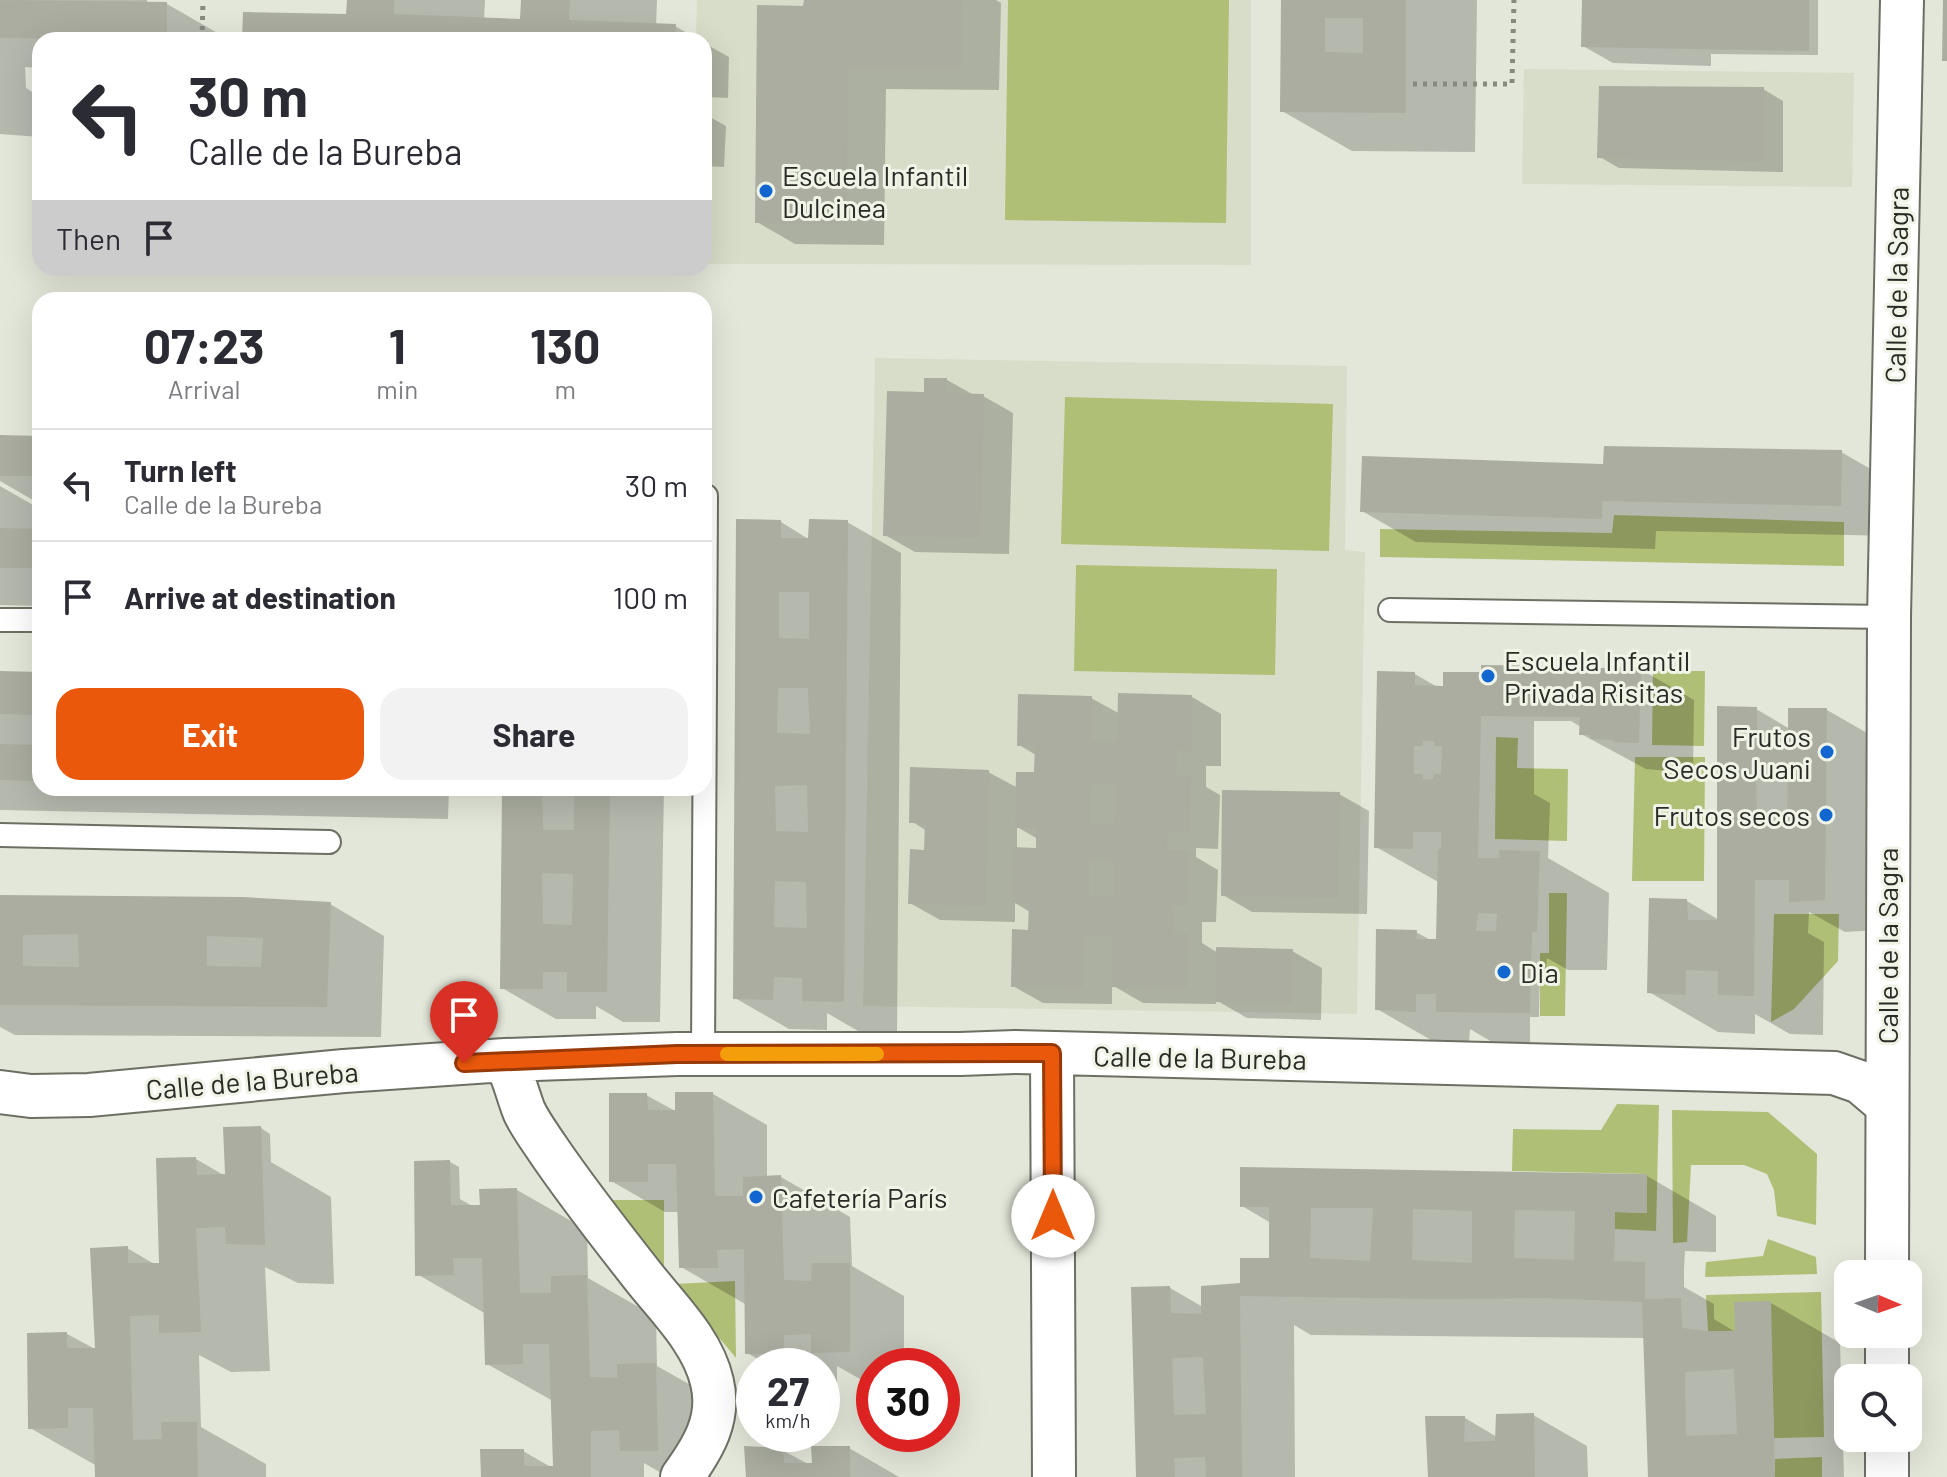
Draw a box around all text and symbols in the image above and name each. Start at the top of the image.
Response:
text: 30 m [188,61,308,128]
icon: left [56,64,160,168]
text: Calle de la Bureba [188,129,462,172]
place label: Escuela Infantil Dulcinea [782,158,968,224]
marker: Escuela Infantil Dulcinea [757,182,775,200]
street label: Calle de la Sagra [1877,186,1915,384]
icon: arrive [137,216,181,260]
text: Then [56,220,121,256]
text: 07:23 [144,316,264,374]
text: 1 [389,316,406,374]
text: 130 [530,316,600,374]
text: Arrival [168,373,240,404]
text: min [376,373,418,404]
text: m [554,373,576,404]
text: Turn left [124,452,237,488]
icon: left [56,463,100,507]
text: 30 m [625,467,688,503]
text: Calle de la Bureba [124,488,322,519]
icon: arrive [56,575,100,619]
text: Arrive at destination [124,579,396,615]
text: 100 m [613,579,688,615]
place label: Escuela Infantil Privada Risitas [1504,643,1690,709]
marker: Escuela Infantil Privada Risitas [1479,667,1497,685]
button: Exit [56,688,364,780]
button: Share [380,688,688,780]
place label: Frutos Secos Juani [1663,719,1811,785]
marker: Frutos Secos Juani [1818,743,1836,761]
place label: Frutos secos [1654,798,1810,832]
marker: Frutos secos [1817,806,1835,824]
street label: Calle de la Sagra [1870,848,1904,1044]
place label: Dia [1520,955,1559,989]
marker: Dia [1495,963,1513,981]
pin [430,981,498,1063]
icon: arrive [442,993,486,1037]
street label: Calle de la Bureba [1093,1038,1307,1076]
street label: Calle de la Bureba [144,1054,360,1106]
position arrow [1011,1174,1095,1258]
place label: Cafetería París [772,1180,948,1214]
marker: Cafetería París [747,1188,765,1206]
north arrow [1834,1260,1922,1348]
map controls [1834,1260,1922,1452]
speed limit sign: 30 [856,1348,960,1452]
button: search [1834,1364,1922,1452]
text: 27 [767,1366,809,1414]
text: km/h [765,1408,811,1432]

